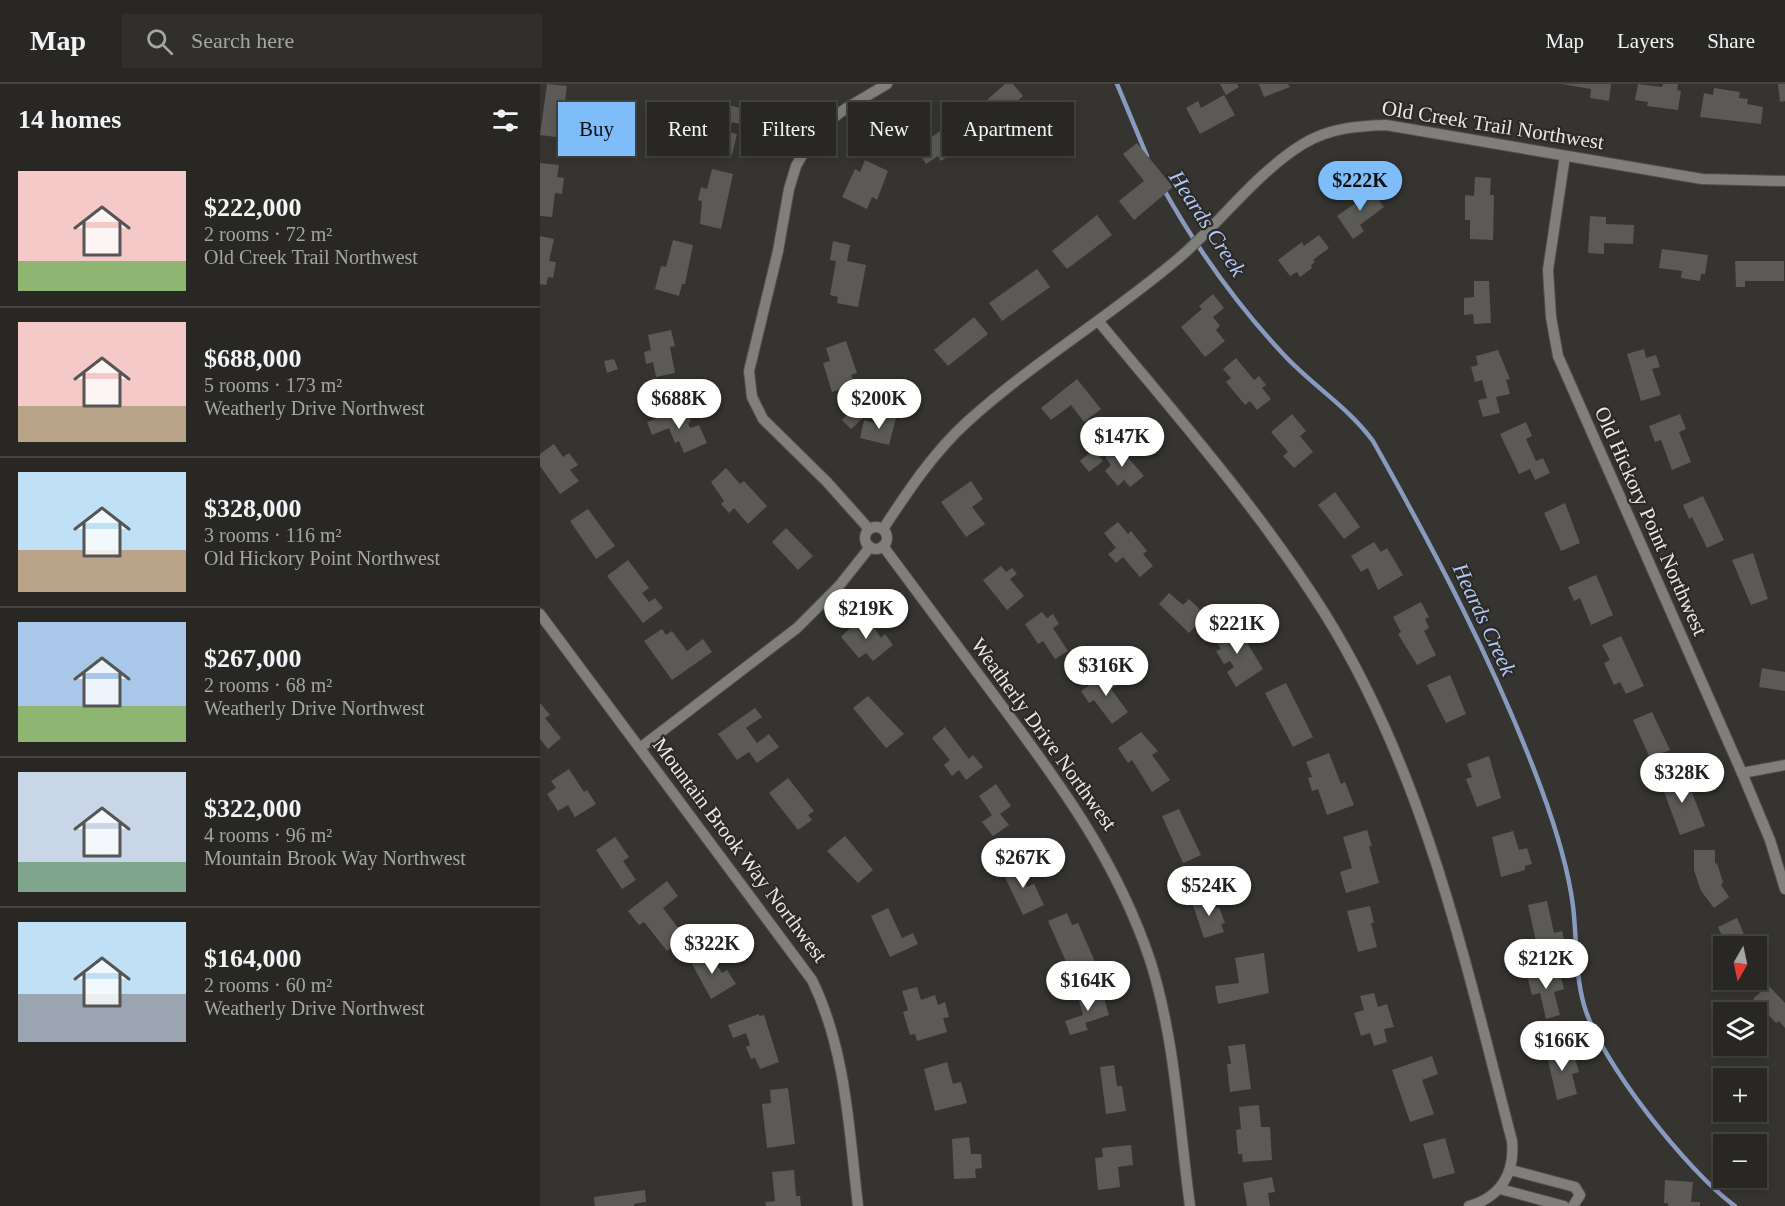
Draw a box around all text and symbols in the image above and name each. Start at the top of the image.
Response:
search box [122,14,542,68]
text: Map [30,25,86,56]
icon: search [143,25,176,58]
text: Search here [191,28,294,53]
text: Map [1546,29,1584,53]
text: Layers [1617,29,1674,53]
text: Share [1707,29,1755,53]
street label: Old Creek Trail Northwest [1380,96,1606,154]
chip: Buy [558,102,635,156]
chip: Rent [647,102,729,156]
chip: Filters [741,102,836,156]
chip: New [848,102,930,156]
chip: Apartment [942,102,1074,156]
icon: filters [489,104,522,137]
text: 14 homes [18,105,121,134]
pin: $222K [1318,161,1402,212]
water label: Heards Creek [1164,165,1252,282]
text: $222K [1332,169,1388,191]
text: $222,000 [204,193,302,222]
icon: home [66,195,138,267]
text: 2 rooms · 72 m² [204,223,332,245]
text: Old Creek Trail Northwest [204,246,418,268]
text: $688,000 [204,344,302,373]
icon: home [66,346,138,418]
text: 5 rooms · 173 m² [204,374,342,396]
pin: $688K [637,379,721,430]
pin: $200K [837,379,921,430]
text: $688K [651,387,707,409]
text: $200K [851,387,907,409]
text: Weatherly Drive Northwest [204,397,425,419]
street label: Old Hickory Point Northwest [1590,403,1712,639]
pin: $147K [1080,417,1164,468]
text: $147K [1094,425,1150,447]
text: $328,000 [204,494,302,523]
icon: home [66,496,138,568]
text: 3 rooms · 116 m² [204,524,341,546]
text: Old Hickory Point Northwest [204,547,440,569]
water label: Heards Creek [1447,558,1522,681]
pin: $219K [824,589,908,640]
text: $219K [838,597,894,619]
pin: $221K [1195,604,1279,655]
text: $221K [1209,612,1265,634]
street label: Weatherly Drive Northwest [966,633,1122,835]
text: $267,000 [204,644,302,673]
icon: home [66,646,138,718]
pin: $316K [1064,646,1148,697]
text: $316K [1078,654,1134,676]
text: 2 rooms · 68 m² [204,674,332,696]
text: Weatherly Drive Northwest [204,697,425,719]
street label: Mountain Brook Way Northwest [648,733,832,967]
pin: $328K [1640,753,1724,804]
text: $328K [1654,761,1710,783]
text: $322,000 [204,794,302,823]
icon: home [66,796,138,868]
text: 4 rooms · 96 m² [204,824,332,846]
pin: $267K [981,838,1065,889]
text: $267K [995,846,1051,868]
text: Mountain Brook Way Northwest [204,847,466,869]
pin: $524K [1167,866,1251,917]
text: $524K [1181,874,1237,896]
pin: $322K [670,924,754,975]
text: $322K [684,932,740,954]
north arrow [1713,936,1767,990]
map controls [1713,936,1767,1188]
pin: $212K [1504,939,1588,990]
text: $164,000 [204,944,302,973]
icon: home [66,946,138,1018]
text: $212K [1518,947,1574,969]
pin: $164K [1046,961,1130,1012]
text: $164K [1060,969,1116,991]
text: 2 rooms · 60 m² [204,974,332,996]
text: Weatherly Drive Northwest [204,997,425,1019]
button: layers [1713,1002,1767,1056]
pin: $166K [1520,1021,1604,1072]
text: $166K [1534,1029,1590,1051]
button: + [1713,1068,1767,1122]
button: − [1713,1134,1767,1188]

